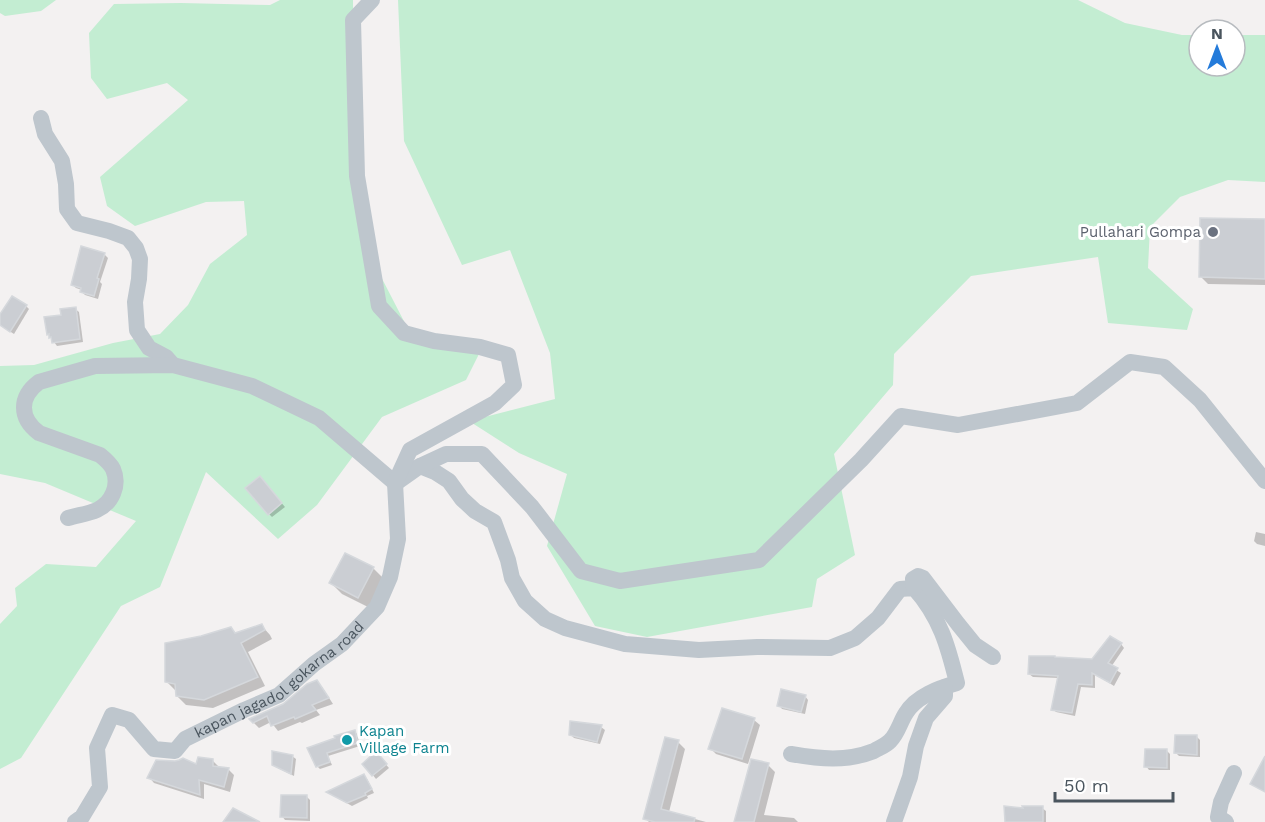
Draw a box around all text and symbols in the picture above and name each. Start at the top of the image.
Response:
north arrow [1187,18,1247,78]
text: N [1211,24,1223,43]
place label: Pullahari Gompa [1080,223,1201,241]
marker: Pullahari Gompa [1206,225,1220,239]
street label: kapan jagadol gokarna road [192,618,368,742]
place label: Kapan Village Farm [359,722,449,757]
marker: Kapan Village Farm [340,733,354,747]
scale bar [1055,765,1174,803]
text: 50 m [1064,775,1109,796]

